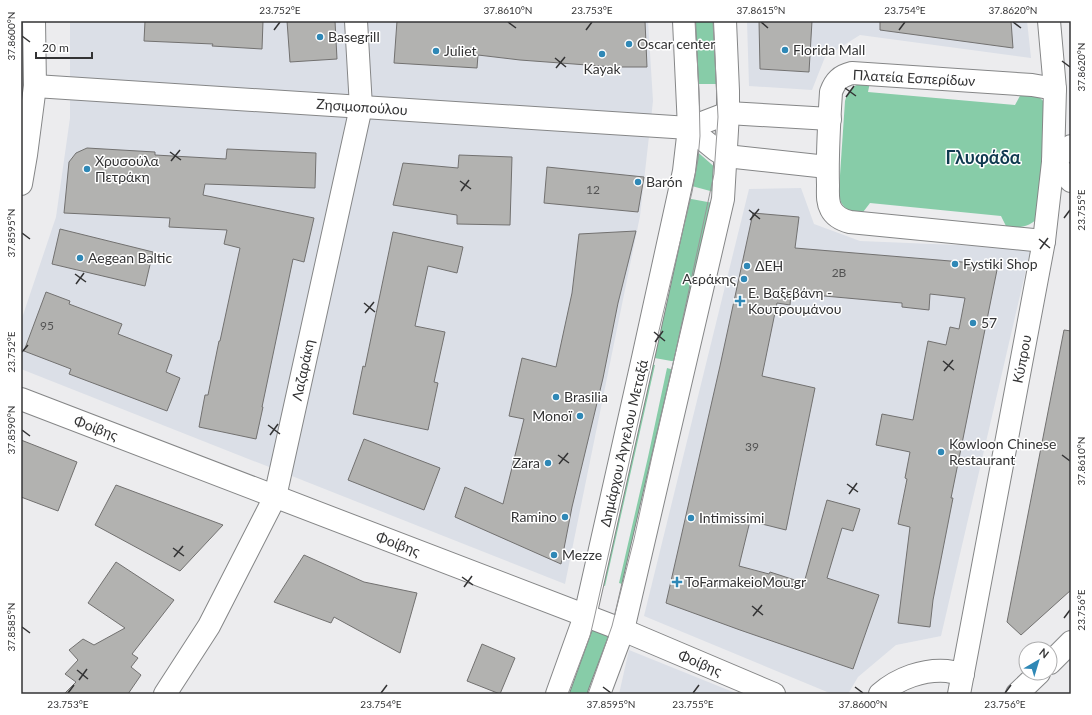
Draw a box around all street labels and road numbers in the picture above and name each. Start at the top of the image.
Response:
street label: Πλατεία Εσπερίδων [852,66,976,89]
street label: Ζησιμοπούλου [316,95,408,118]
street label: Κύπρου [1009,333,1035,384]
street label: Λαζαράκη [288,338,317,402]
street label: Δημάρχου Άγγελου Μεταξά [596,357,651,528]
street label: Φοίβης [72,411,121,444]
street label: Φοίβης [374,527,423,560]
street label: Φοίβης [676,646,725,680]

